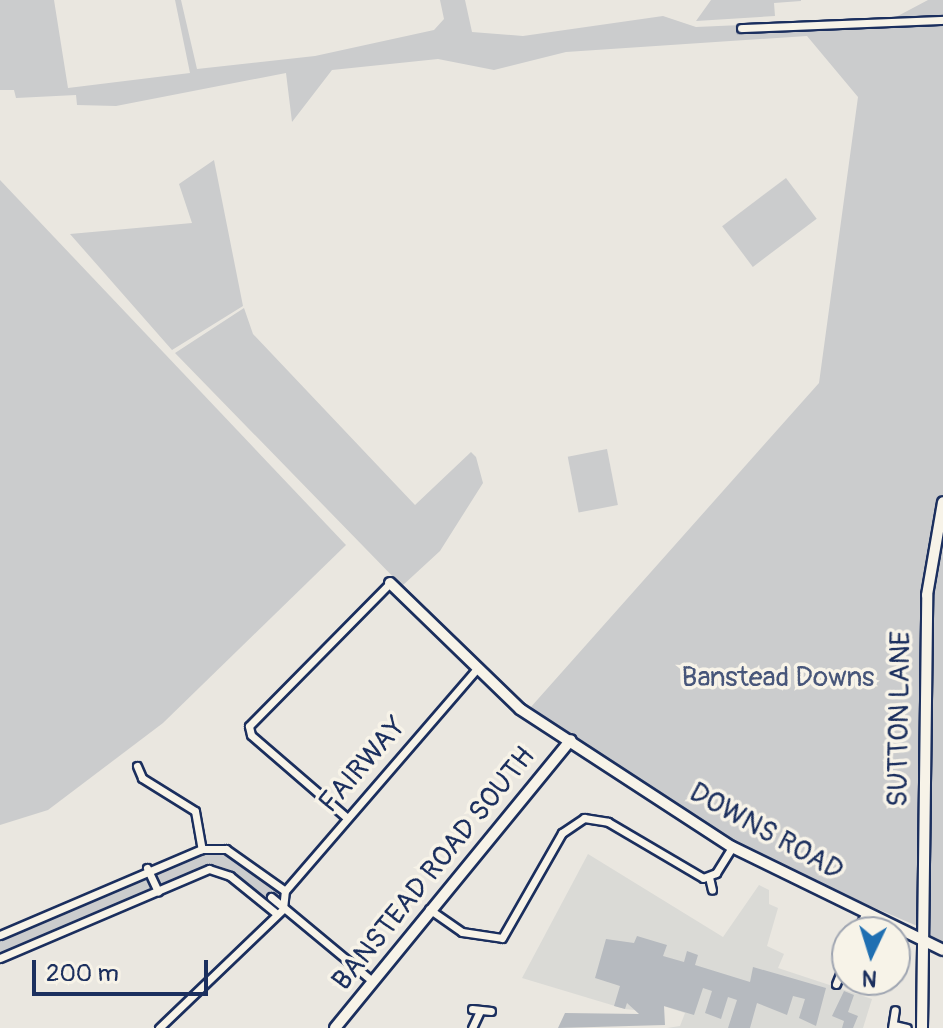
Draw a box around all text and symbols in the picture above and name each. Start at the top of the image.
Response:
street label: SUTTON LANE [882,631,918,807]
park label: Banstead Downs [682,661,874,695]
street label: FAIRWAY [312,710,414,820]
street label: BANSTEAD ROAD SOUTH [326,741,542,997]
street label: DOWNS ROAD [683,776,849,888]
north arrow [831,916,911,996]
scale bar [36,944,212,994]
text: 200 m [46,959,119,988]
text: N [861,963,878,992]

